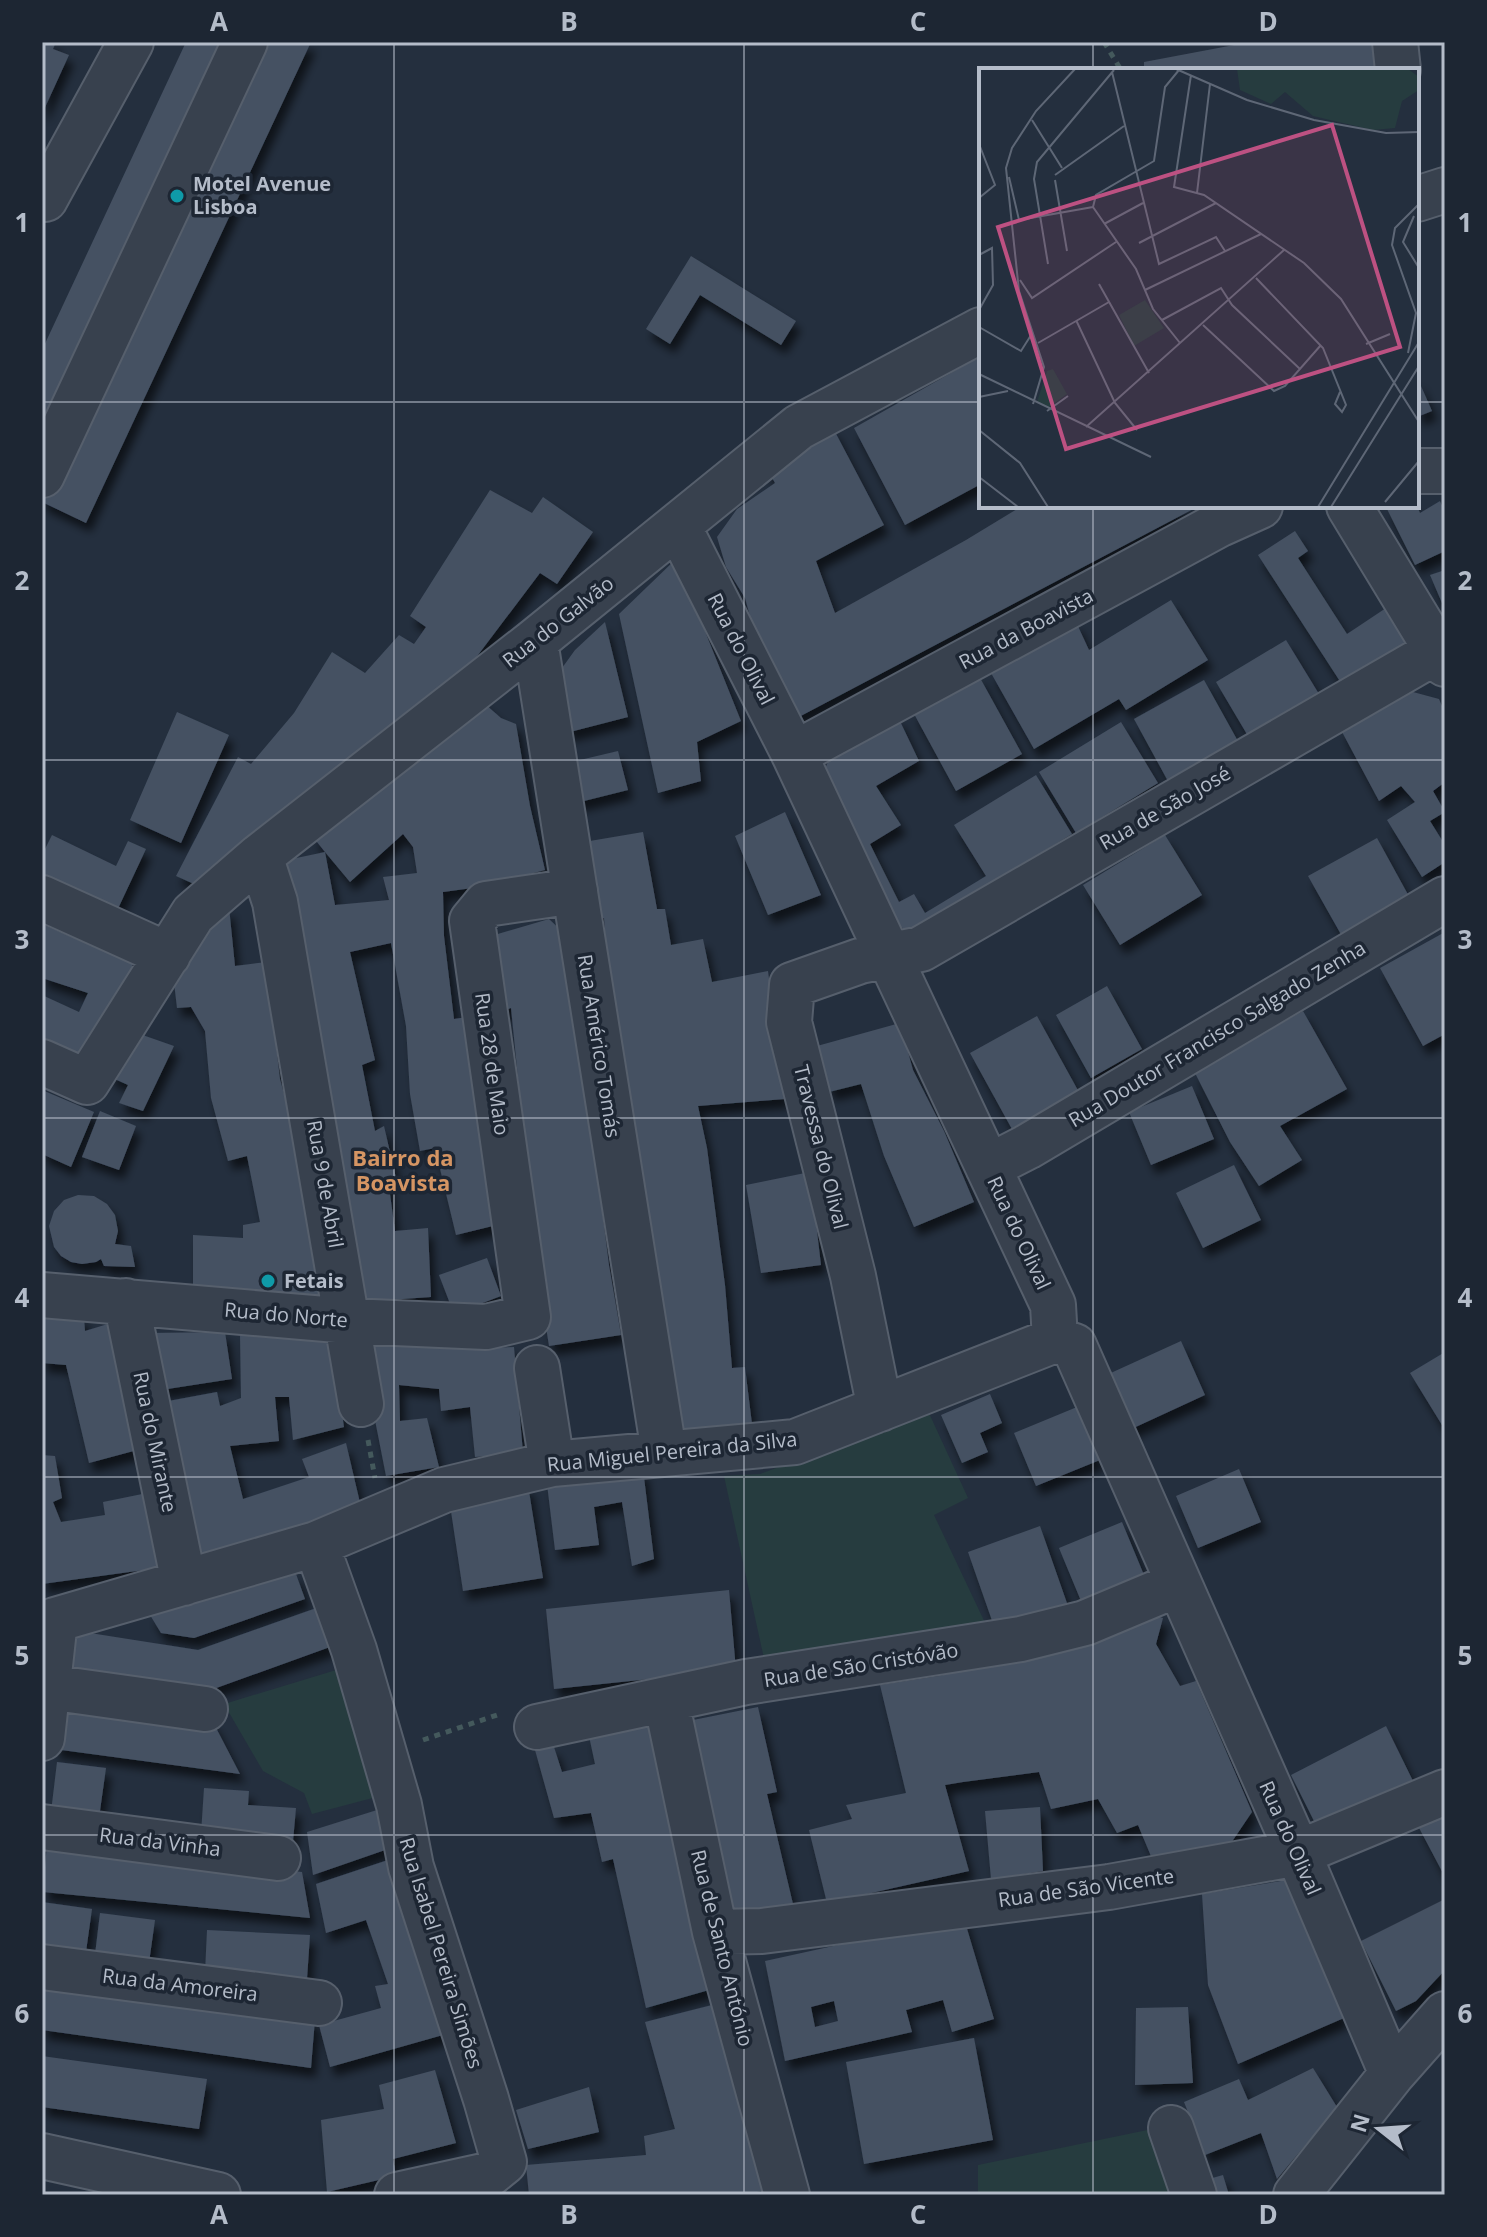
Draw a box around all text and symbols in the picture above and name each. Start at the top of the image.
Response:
text: A [210,3,228,39]
text: B [560,3,578,39]
text: C [910,3,926,39]
text: D [1258,3,1278,39]
inset map [979,68,1419,508]
place label: Motel Avenue Lisboa [193,170,331,220]
marker: Motel Avenue Lisboa [168,187,186,205]
text: 1 [15,204,29,240]
text: 1 [1458,204,1472,240]
text: 2 [15,562,30,598]
text: 2 [1458,562,1473,598]
street label: Rua do Galvão [496,570,619,674]
street label: Rua da Boavista [954,582,1098,675]
street label: Rua do Olival [702,588,781,709]
street label: Rua de São José [1094,759,1235,856]
text: 3 [15,921,29,957]
text: 3 [1458,921,1472,957]
street label: Rua Doutor Francisco Salgado Zenha [1063,934,1370,1133]
street label: Rua Américo Tomás [572,952,627,1140]
street label: Rua 28 de Maio [469,991,516,1137]
street label: Travessa do Olival [788,1062,855,1232]
street label: Rua 9 de Abril [301,1118,350,1250]
district label: Bairro da Boavista [352,1142,454,1197]
street label: Rua do Olival [981,1172,1058,1294]
place label: Fetais [284,1267,344,1294]
marker: Fetais [259,1272,277,1290]
text: 4 [15,1279,30,1315]
text: 4 [1458,1279,1473,1315]
street label: Rua do Norte [223,1296,349,1333]
street label: Rua do Mirante [127,1369,184,1515]
street label: Rua Miguel Pereira da Silva [545,1425,798,1478]
street label: Rua de São Cristóvão [762,1636,960,1693]
text: 5 [15,1637,29,1673]
text: 5 [1458,1637,1472,1673]
street label: Rua do Olival [1253,1776,1328,1899]
street label: Rua da Vinha [98,1821,222,1862]
street label: Rua Isabel Pereira Simões [393,1834,490,2072]
street label: Rua de Santo António [685,1847,760,2049]
street label: Rua de São Vicente [996,1862,1176,1913]
street label: Rua da Amoreira [101,1962,259,2007]
text: 6 [15,1995,30,2031]
text: 6 [1458,1995,1473,2031]
north arrow [1339,2089,1419,2169]
text: N [1342,2110,1376,2136]
text: A [210,2196,228,2232]
text: B [560,2196,578,2232]
text: C [910,2196,926,2232]
text: D [1258,2196,1278,2232]

